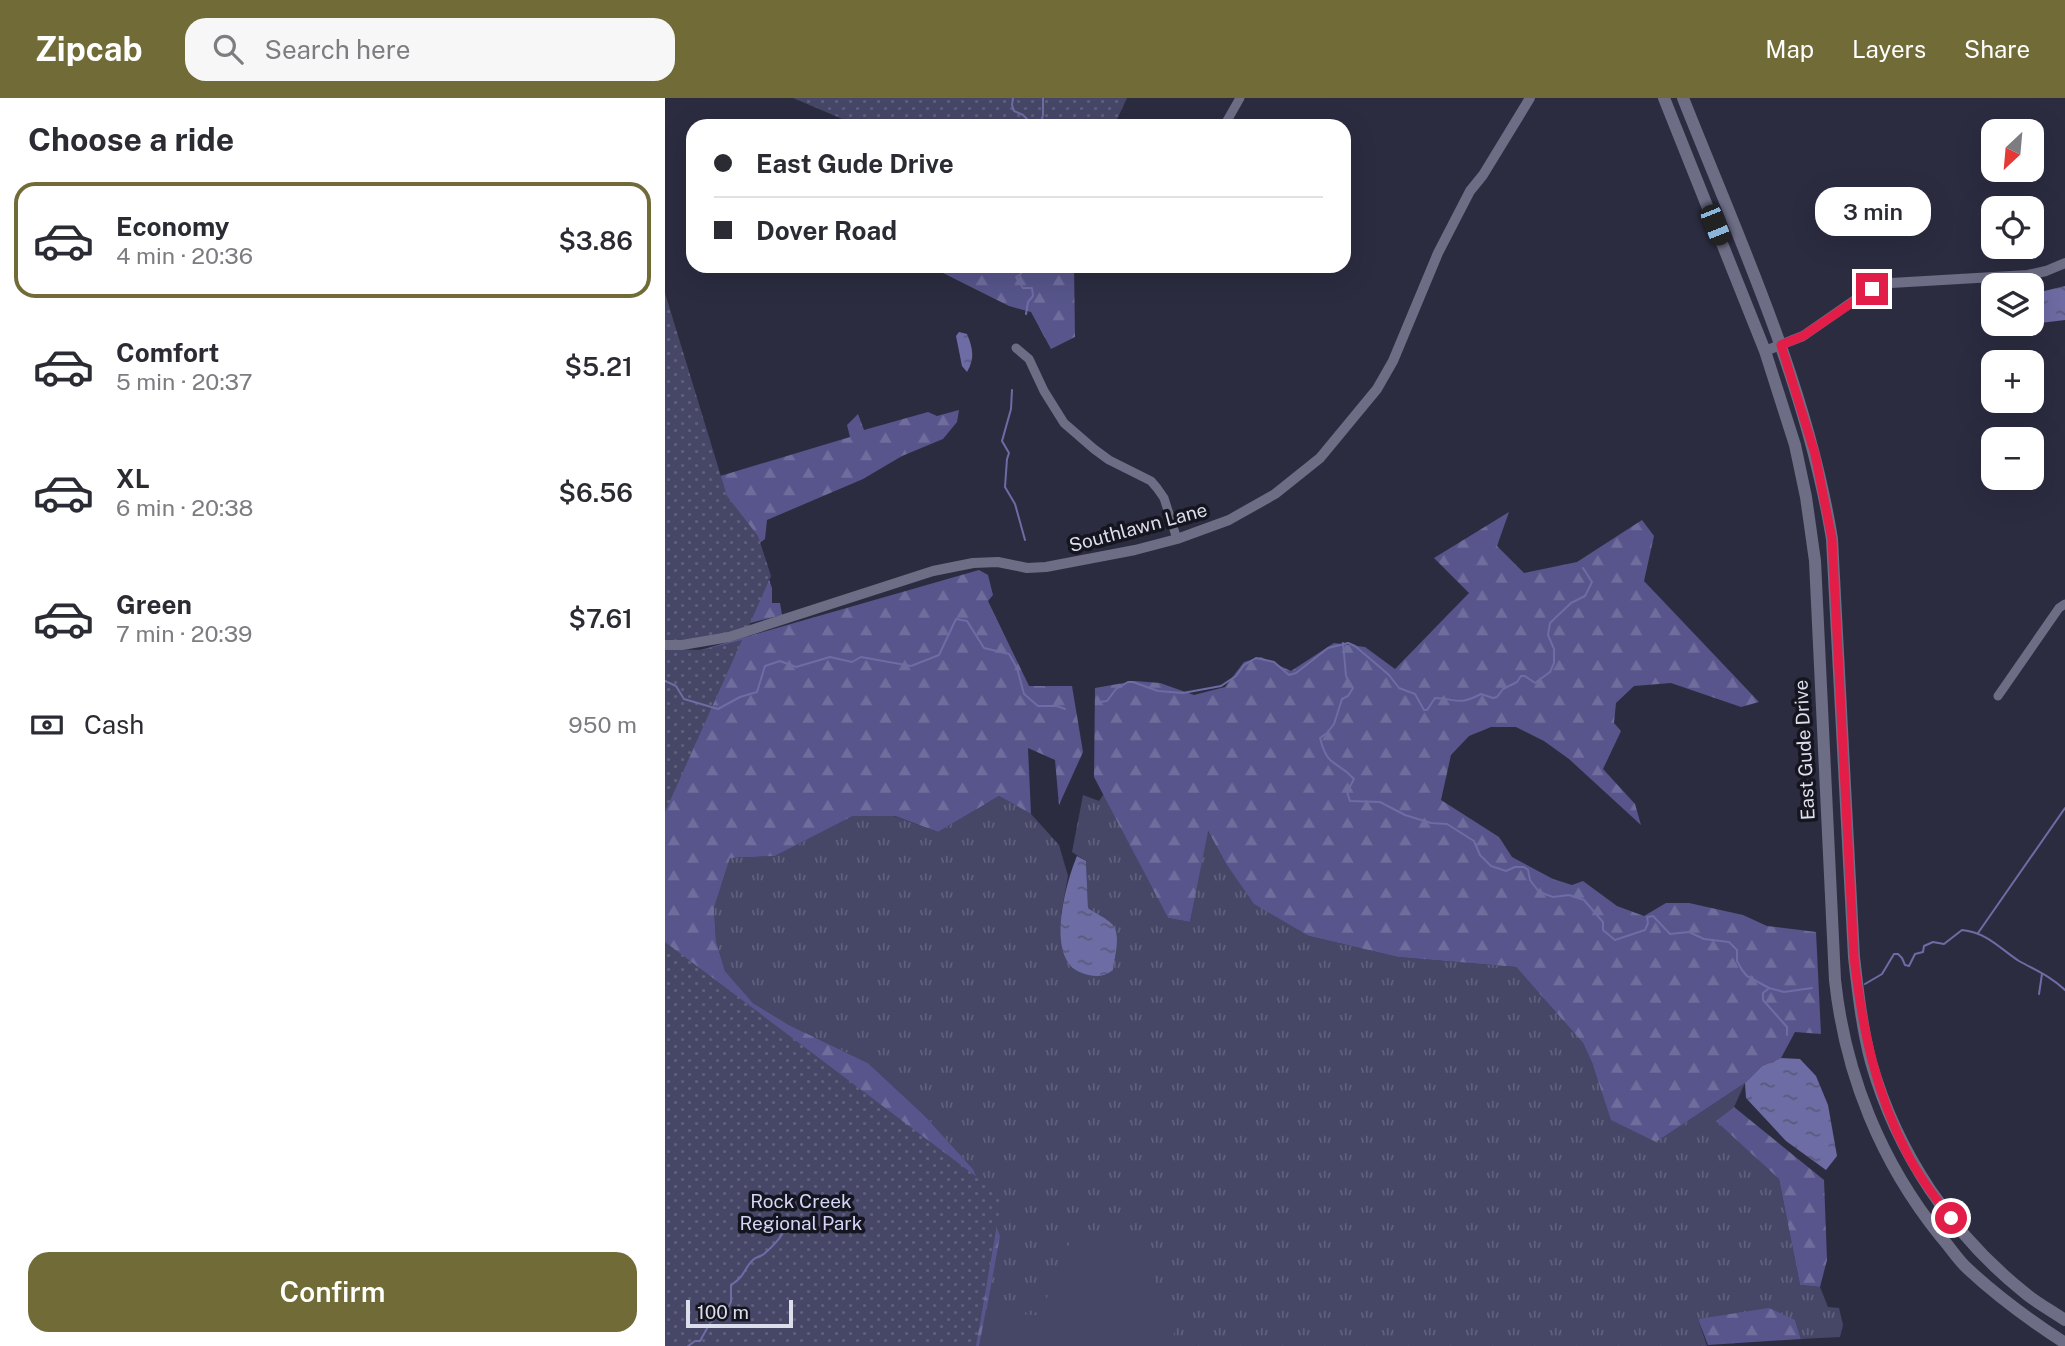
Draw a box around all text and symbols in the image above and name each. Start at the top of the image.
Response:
search box [185,18,675,81]
text: Zipcab [35,30,143,68]
icon: search [209,30,247,68]
text: Search here [265,34,411,65]
text: Map [1765,35,1814,63]
text: Layers [1852,35,1926,63]
text: Share [1964,35,2030,63]
north arrow [1981,119,2044,182]
map controls [1981,119,2044,490]
text: Choose a ride [28,121,234,158]
text: East Gude Drive [756,148,954,179]
callout: 3 min [1814,188,1930,236]
button: locate [1981,196,2044,259]
text: 3 min [1843,198,1903,225]
car [1698,202,1733,248]
icon: car [32,209,95,272]
text: Economy [116,211,229,242]
text: Dover Road [756,215,897,246]
text: $3.86 [558,225,633,256]
text: 4 min · 20:36 [116,242,253,269]
route end [1856,273,1888,305]
button: layers [1981,273,2044,336]
icon: car [32,335,95,398]
text: Comfort [116,337,219,368]
button: + [1981,350,2044,413]
text: $5.21 [564,351,633,382]
text: 5 min · 20:37 [116,368,253,395]
button: − [1981,427,2044,490]
icon: car [32,461,95,524]
text: XL [116,463,150,494]
text: $6.56 [559,477,633,508]
text: 6 min · 20:38 [116,494,253,521]
street label: Southlawn Lane [1067,498,1209,556]
icon: car [32,587,95,650]
text: Green [116,589,192,620]
text: $7.61 [569,603,633,634]
text: 7 min · 20:39 [116,620,252,647]
street label: East Gude Drive [1789,679,1819,821]
icon: cash [28,706,66,744]
text: Cash [84,709,144,740]
text: 950 m [568,711,637,738]
park label: Rock Creek Regional Park [740,1190,863,1234]
route start [1935,1202,1967,1234]
button: Confirm [28,1252,637,1332]
scale bar [686,1297,793,1329]
text: 100 m [697,1301,749,1323]

